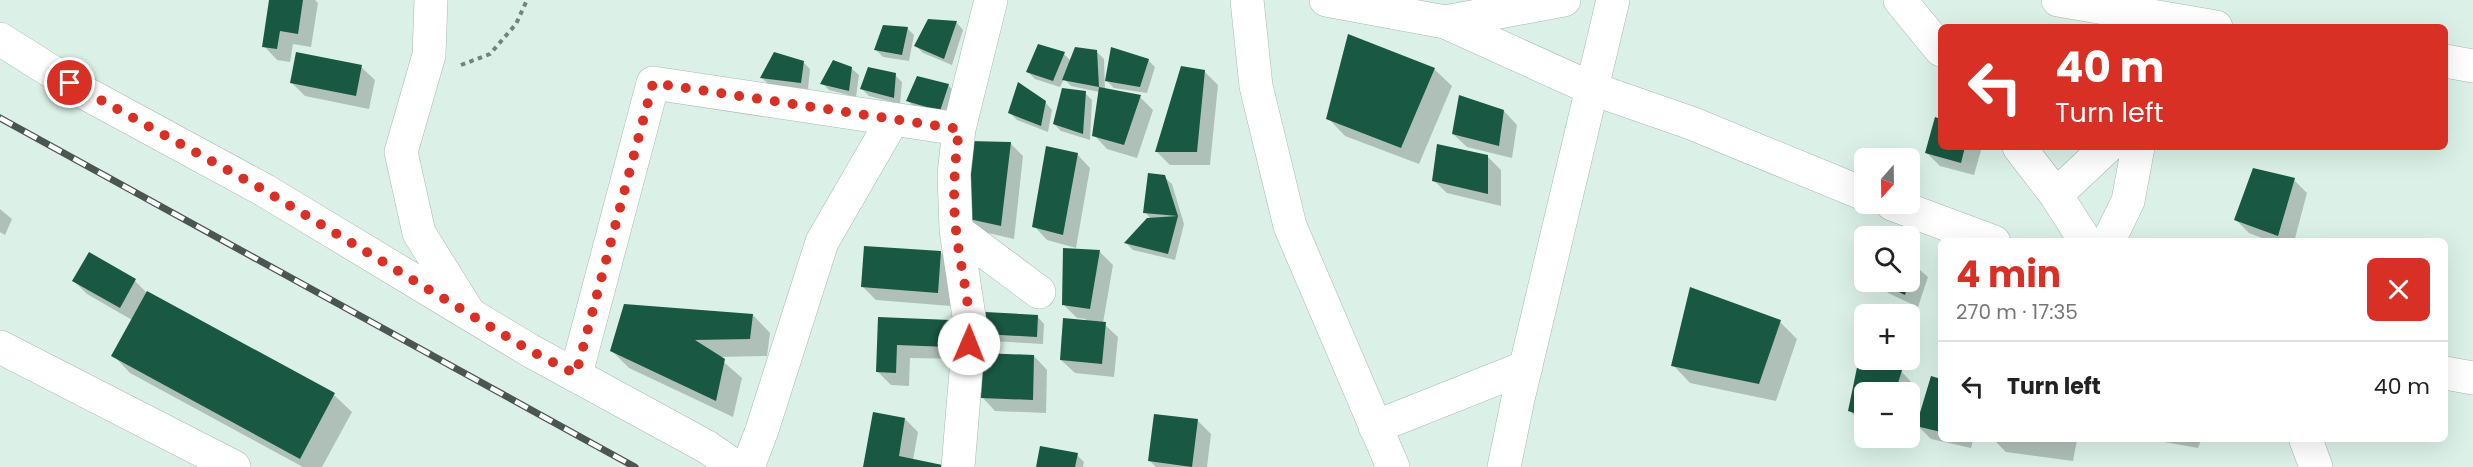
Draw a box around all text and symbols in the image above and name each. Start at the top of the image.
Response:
text: 40 m [2055,38,2164,97]
icon: left [1956,48,2034,126]
pin [44,57,95,108]
icon: arrive [53,66,86,99]
text: Turn left [2055,94,2164,131]
north arrow [1854,148,1920,214]
map controls [1854,148,1920,448]
button: search [1854,226,1920,292]
text: 4 min [1956,249,2061,300]
button: close [2367,258,2430,321]
text: 270 m · 17:35 [1956,298,2078,326]
button: + [1854,304,1920,370]
position arrow [937,312,1001,376]
icon: left [1956,370,1989,403]
text: Turn left [2007,371,2101,402]
text: 40 m [2374,371,2430,402]
button: − [1854,382,1920,448]

